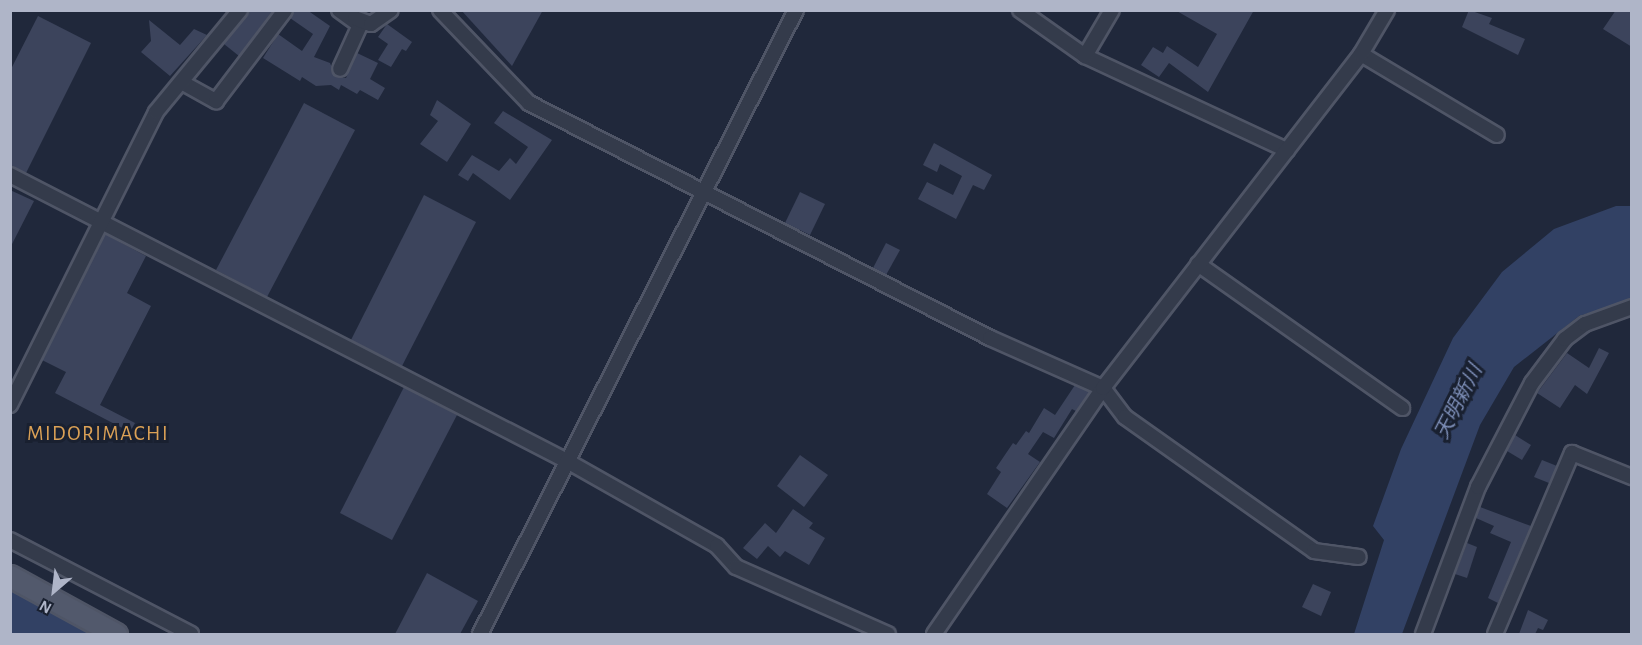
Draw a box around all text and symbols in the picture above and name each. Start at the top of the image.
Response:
water label: 天明新川 [1430,361,1488,443]
district label: MIDORIMACHI [27,421,169,447]
north arrow [24,561,84,621]
text: N [37,597,54,617]

